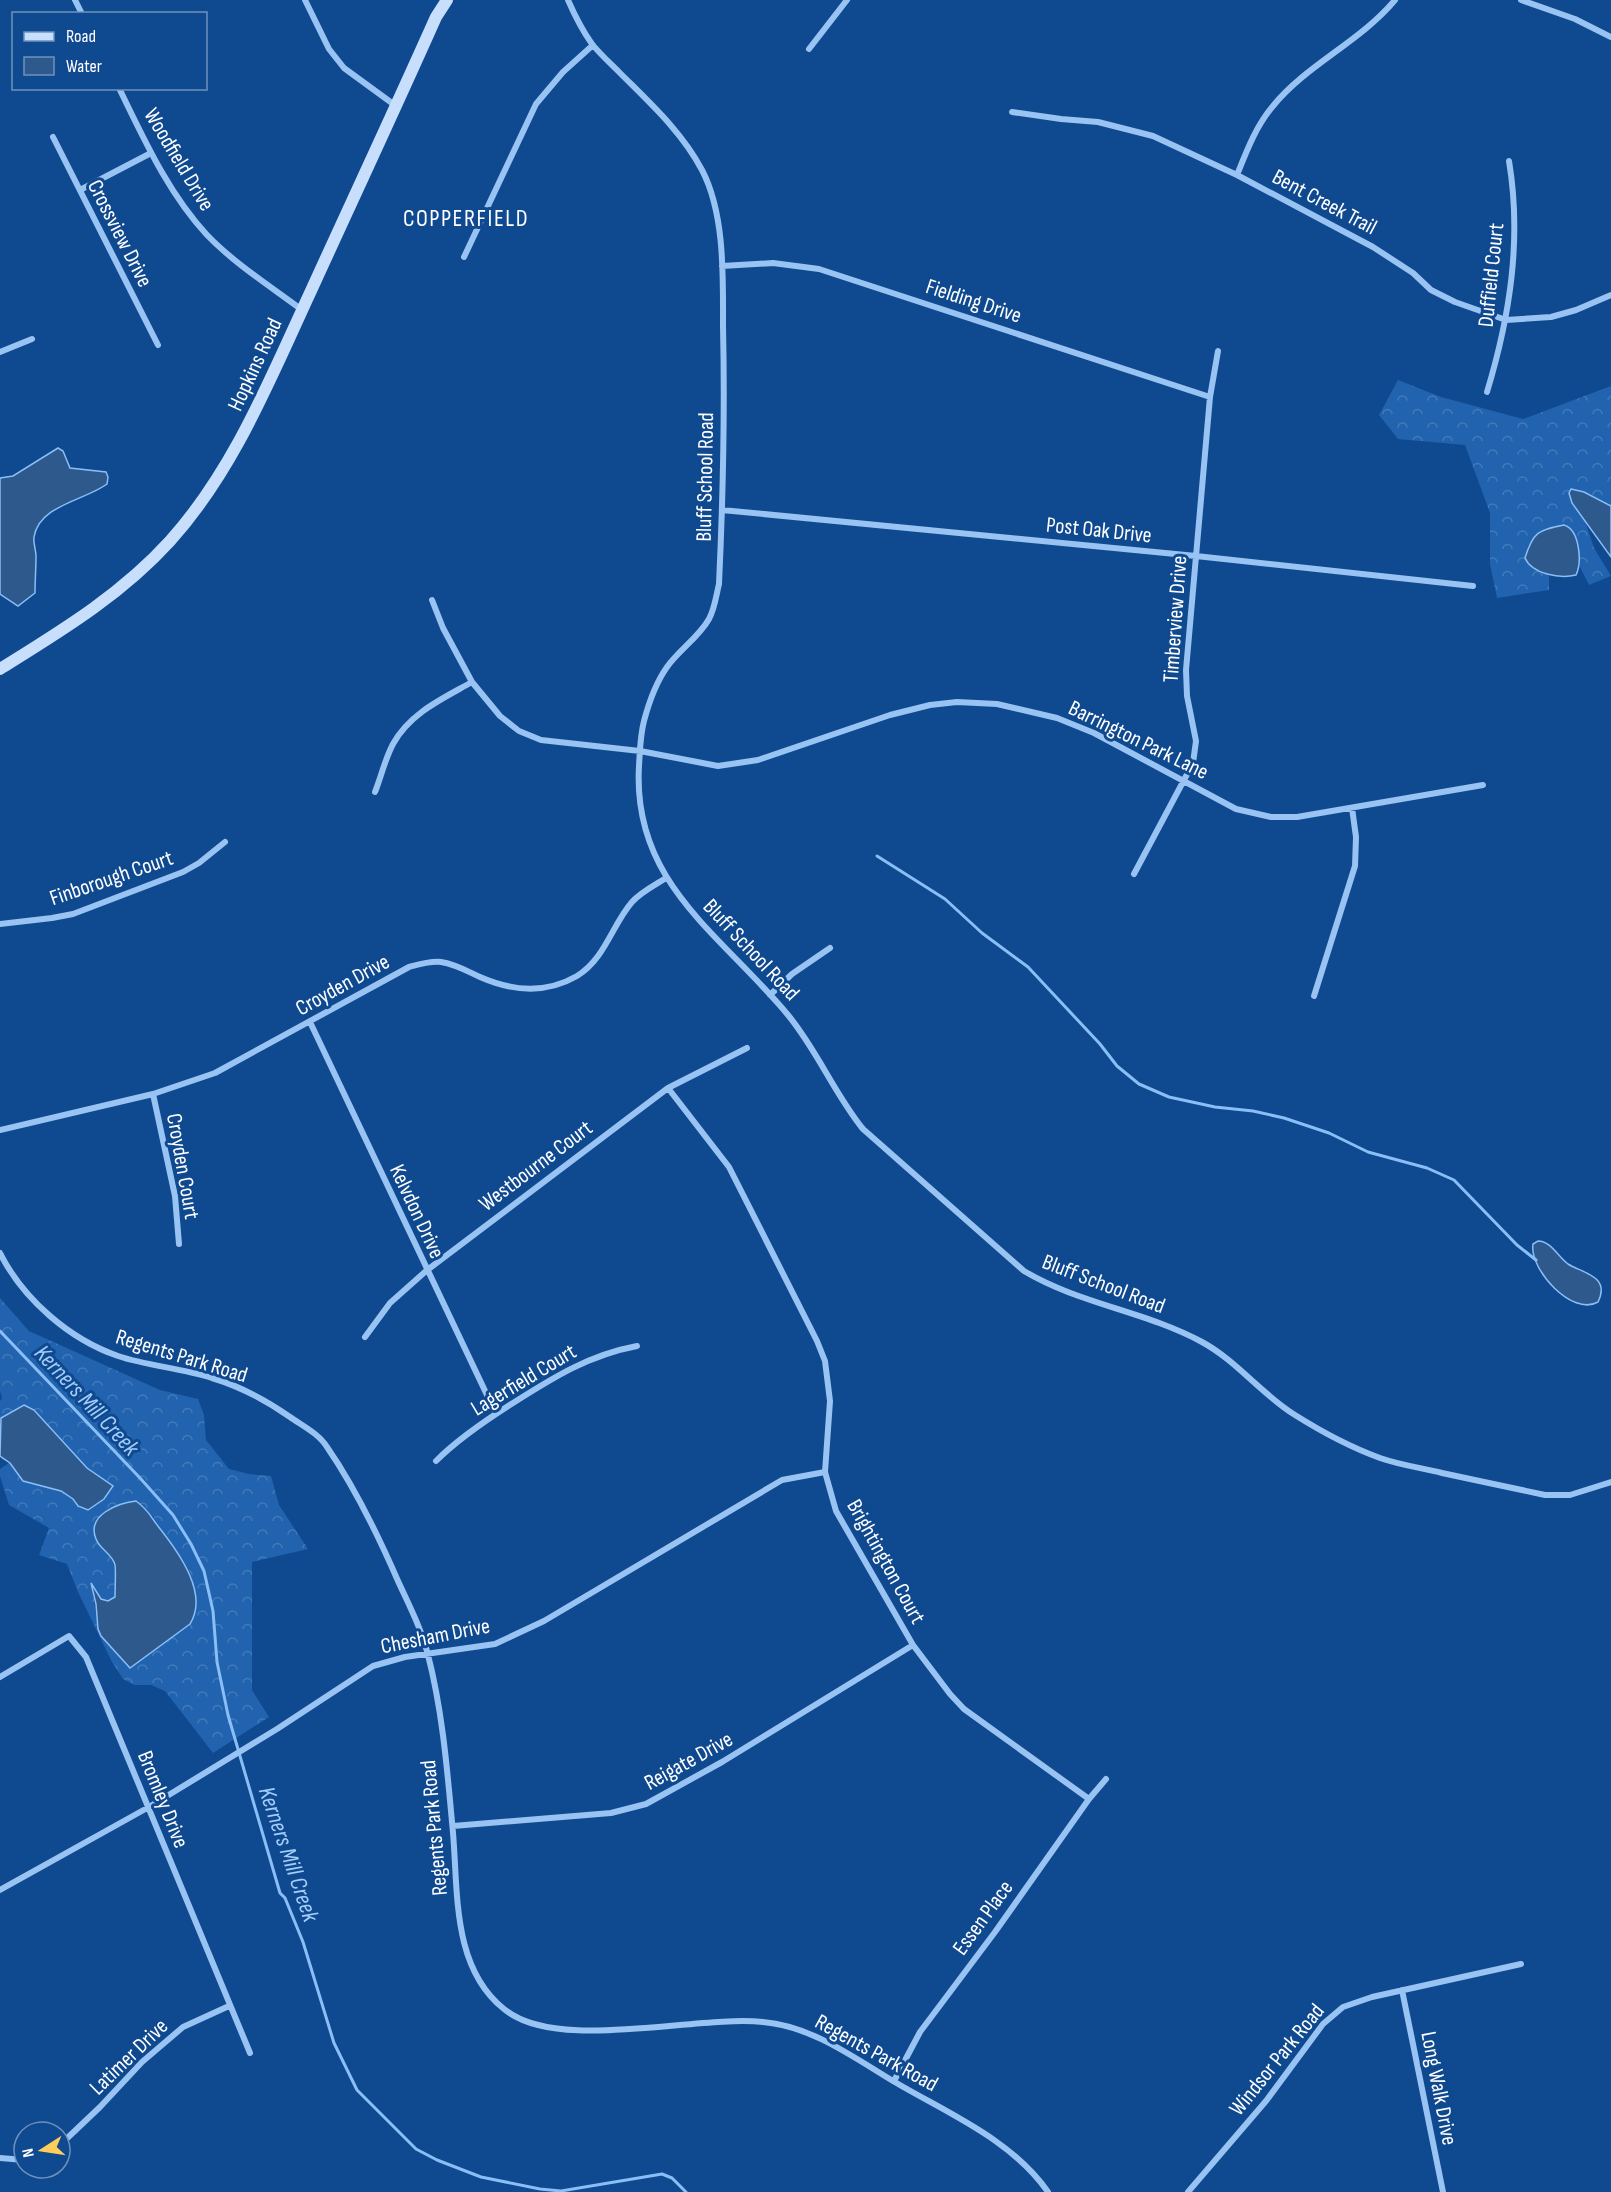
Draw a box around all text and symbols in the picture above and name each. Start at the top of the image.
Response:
legend [12,12,207,90]
text: Road [66,26,96,47]
text: Water [66,56,102,77]
street label: Woodfield Drive [138,104,220,216]
street label: Bent Creek Trail [1267,164,1381,241]
street label: Crossview Drive [81,176,158,292]
district label: COPPERFIELD [403,204,529,233]
street label: Duffield Court [1473,222,1510,328]
street label: Fielding Drive [922,273,1025,330]
street label: Hopkins Road [222,314,289,415]
street label: Bluff School Road [691,412,720,542]
street label: Post Oak Drive [1045,512,1153,549]
street label: Timberview Drive [1158,555,1193,684]
street label: Barrington Park Lane [1064,695,1213,786]
street label: Finborough Court [46,845,177,912]
street label: Bluff School Road [697,894,805,1007]
street label: Croyden Drive [291,948,394,1022]
street label: Croyden Court [160,1111,205,1221]
street label: Westbourne Court [474,1115,598,1218]
street label: Kelvdon Drive [383,1160,450,1263]
street label: Bluff School Road [1038,1249,1169,1320]
street label: Regents Park Road [113,1324,251,1389]
street label: Lagerfield Court [466,1338,582,1422]
water label: Kerners Mill Creek [28,1339,146,1462]
street label: Brightington Court [840,1495,931,1629]
street label: Chesham Drive [378,1613,492,1660]
street label: Reigate Drive [640,1726,738,1797]
street label: Bromley Drive [131,1747,194,1852]
street label: Regents Park Road [415,1759,454,1897]
water label: Kerners Mill Creek [252,1783,325,1926]
street label: Essen Place [947,1875,1019,1961]
street label: Windsor Park Road [1224,1999,1331,2121]
street label: Regents Park Road [810,2009,942,2098]
street label: Latimer Drive [84,2013,174,2101]
street label: Long Walk Drive [1414,2029,1463,2147]
north arrow [12,2120,72,2180]
text: N [19,2147,39,2159]

